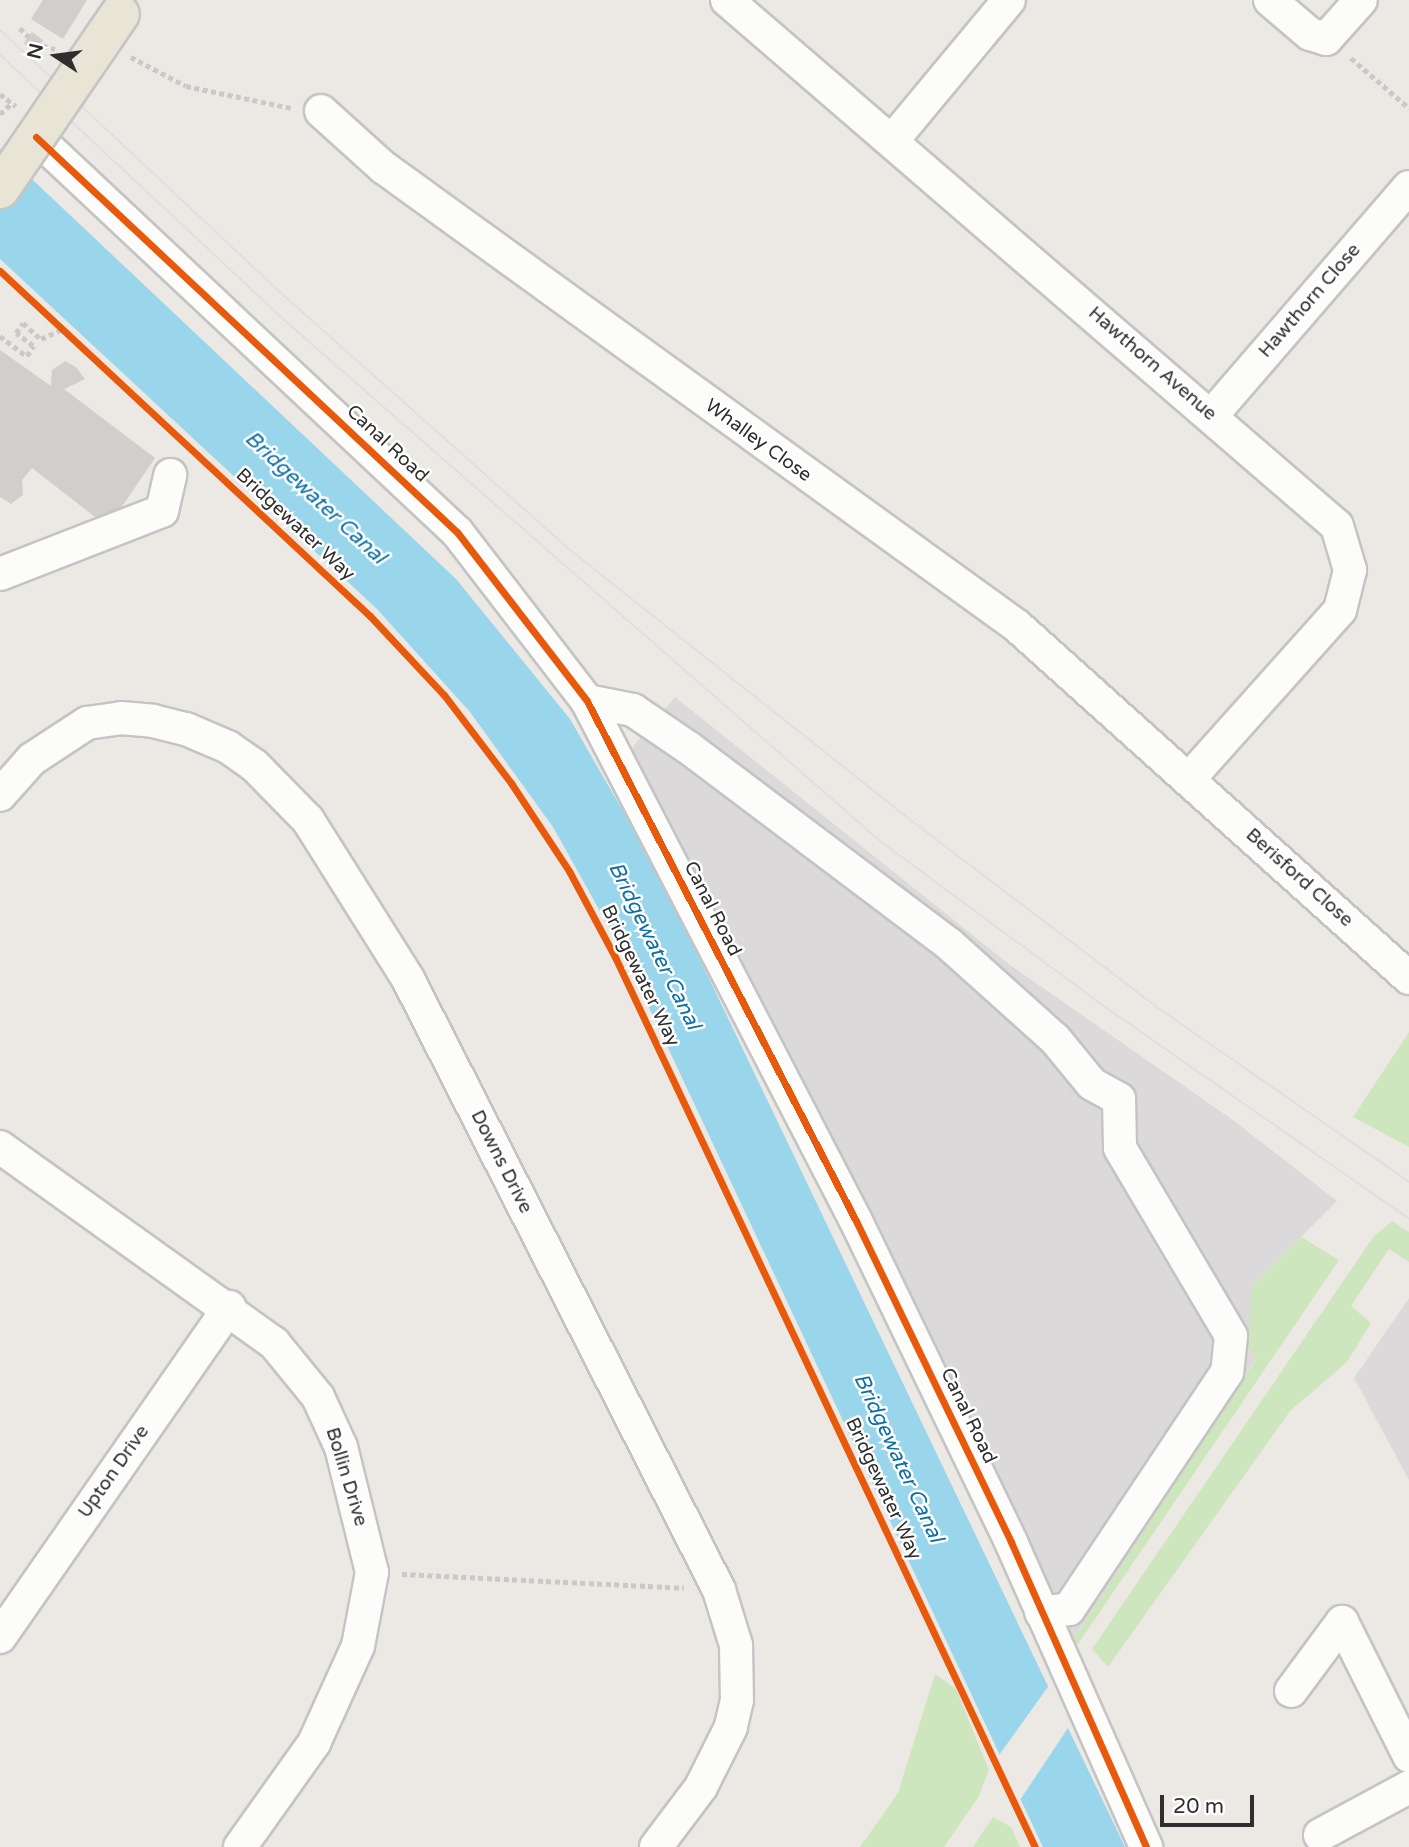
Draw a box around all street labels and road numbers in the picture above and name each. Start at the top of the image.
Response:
street label: Hawthorn Close [1254,239,1366,363]
street label: Hawthorn Avenue [1083,302,1221,426]
street label: Whalley Close [700,395,816,487]
street label: Canal Road [341,400,433,488]
street label: Bridgewater Way [231,464,359,586]
street label: Berisford Close [1241,824,1357,932]
street label: Canal Road [678,858,746,960]
street label: Bridgewater Way [596,902,684,1050]
street label: Downs Drive [465,1107,537,1217]
street label: Canal Road [935,1364,1001,1468]
street label: Bridgewater Way [840,1414,926,1564]
street label: Upton Drive [74,1421,154,1523]
street label: Bollin Drive [320,1425,372,1529]

